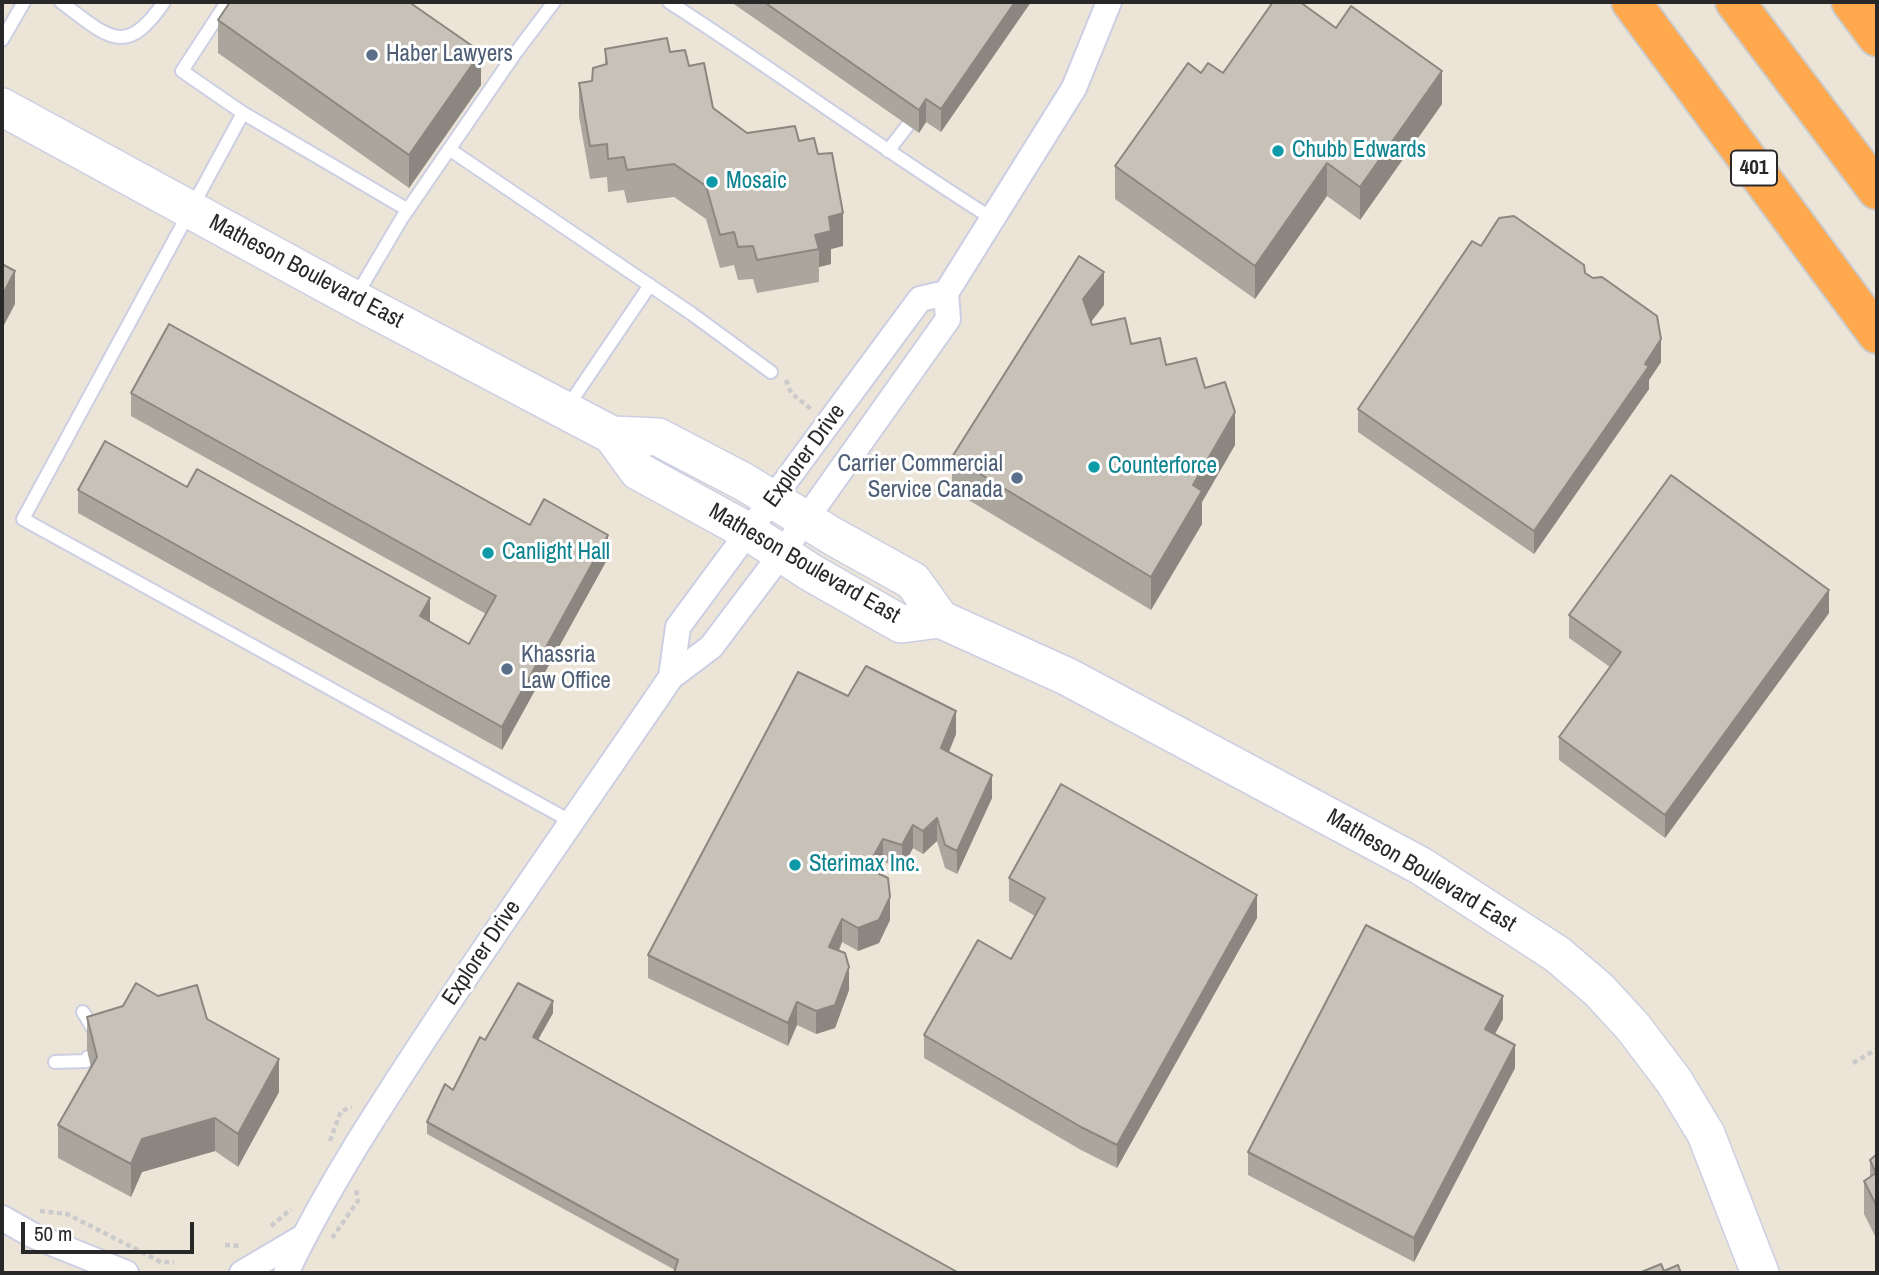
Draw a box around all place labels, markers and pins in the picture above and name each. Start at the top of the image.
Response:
place label: Haber Lawyers [386,41,513,69]
marker: Haber Lawyers [364,47,380,63]
place label: Chubb Edwards [1292,137,1426,165]
marker: Chubb Edwards [1270,143,1286,159]
place label: Mosaic [726,168,787,196]
marker: Mosaic [704,174,720,190]
place label: Carrier Commercial Service Canada [837,451,1003,505]
place label: Counterforce [1108,453,1217,481]
marker: Counterforce [1086,459,1102,475]
marker: Carrier Commercial Service Canada [1009,470,1025,486]
place label: Canlight Hall [502,539,610,567]
marker: Canlight Hall [480,545,496,561]
place label: Khassria Law Office [521,642,611,696]
marker: Khassria Law Office [499,661,515,677]
place label: Sterimax Inc. [809,851,920,879]
marker: Sterimax Inc. [787,857,803,873]

